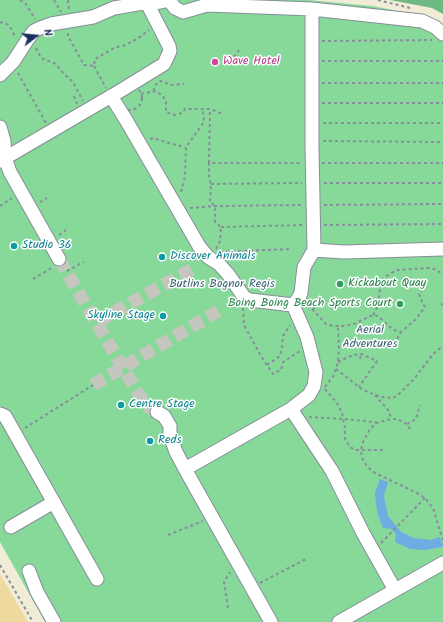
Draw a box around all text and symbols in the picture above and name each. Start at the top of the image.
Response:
north arrow [16,16,56,56]
text: N [38,27,57,39]
place label: Wave Hotel [223,55,280,69]
marker: Wave Hotel [210,57,220,67]
place label: Studio 36 [22,239,71,253]
marker: Studio 36 [9,241,19,251]
place label: Discover Animals [170,250,256,264]
marker: Discover Animals [157,252,167,262]
place label: Kickabout Quay [348,277,426,291]
park label: Butlins Bognor Regis [169,278,275,292]
marker: Kickabout Quay [335,279,345,289]
place label: Boing Boing Beach Sports Court [228,297,392,311]
marker: Boing Boing Beach Sports Court [395,299,405,309]
place label: Skyline Stage [87,309,155,323]
marker: Skyline Stage [158,311,168,321]
park label: Aerial Adventures [342,324,398,352]
place label: Centre Stage [129,398,195,412]
marker: Centre Stage [116,400,126,410]
place label: Reds [158,434,182,448]
marker: Reds [145,436,155,446]

